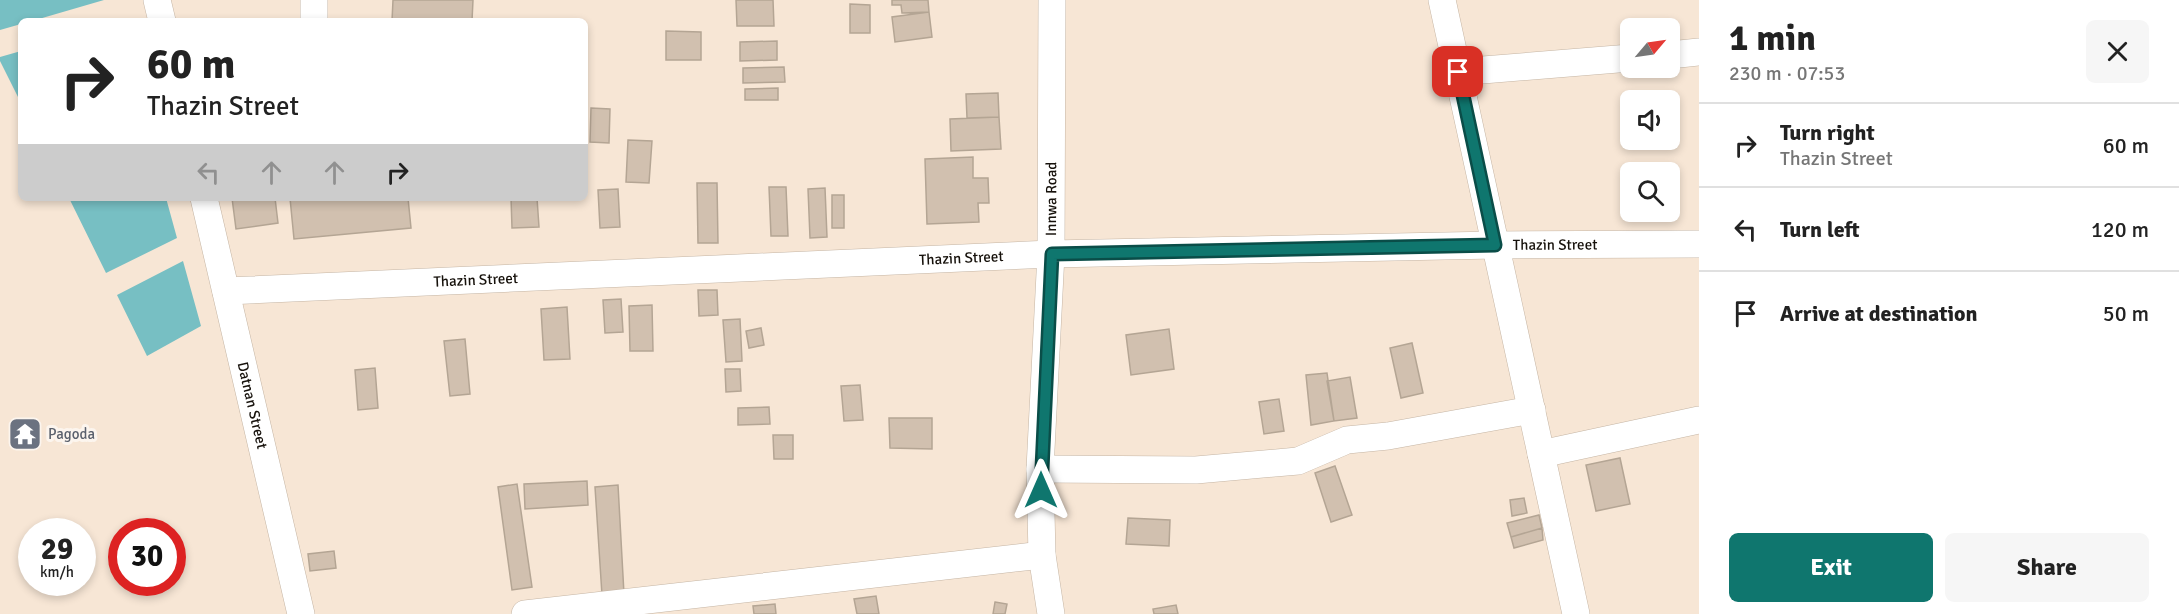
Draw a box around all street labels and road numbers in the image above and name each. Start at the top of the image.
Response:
street label: Innwa Road [1042,162,1060,236]
street label: Thazin Street [1513,235,1597,254]
street label: Thazin Street [919,247,1004,269]
street label: Thazin Street [433,269,518,291]
street label: Datnan Street [234,360,271,451]

